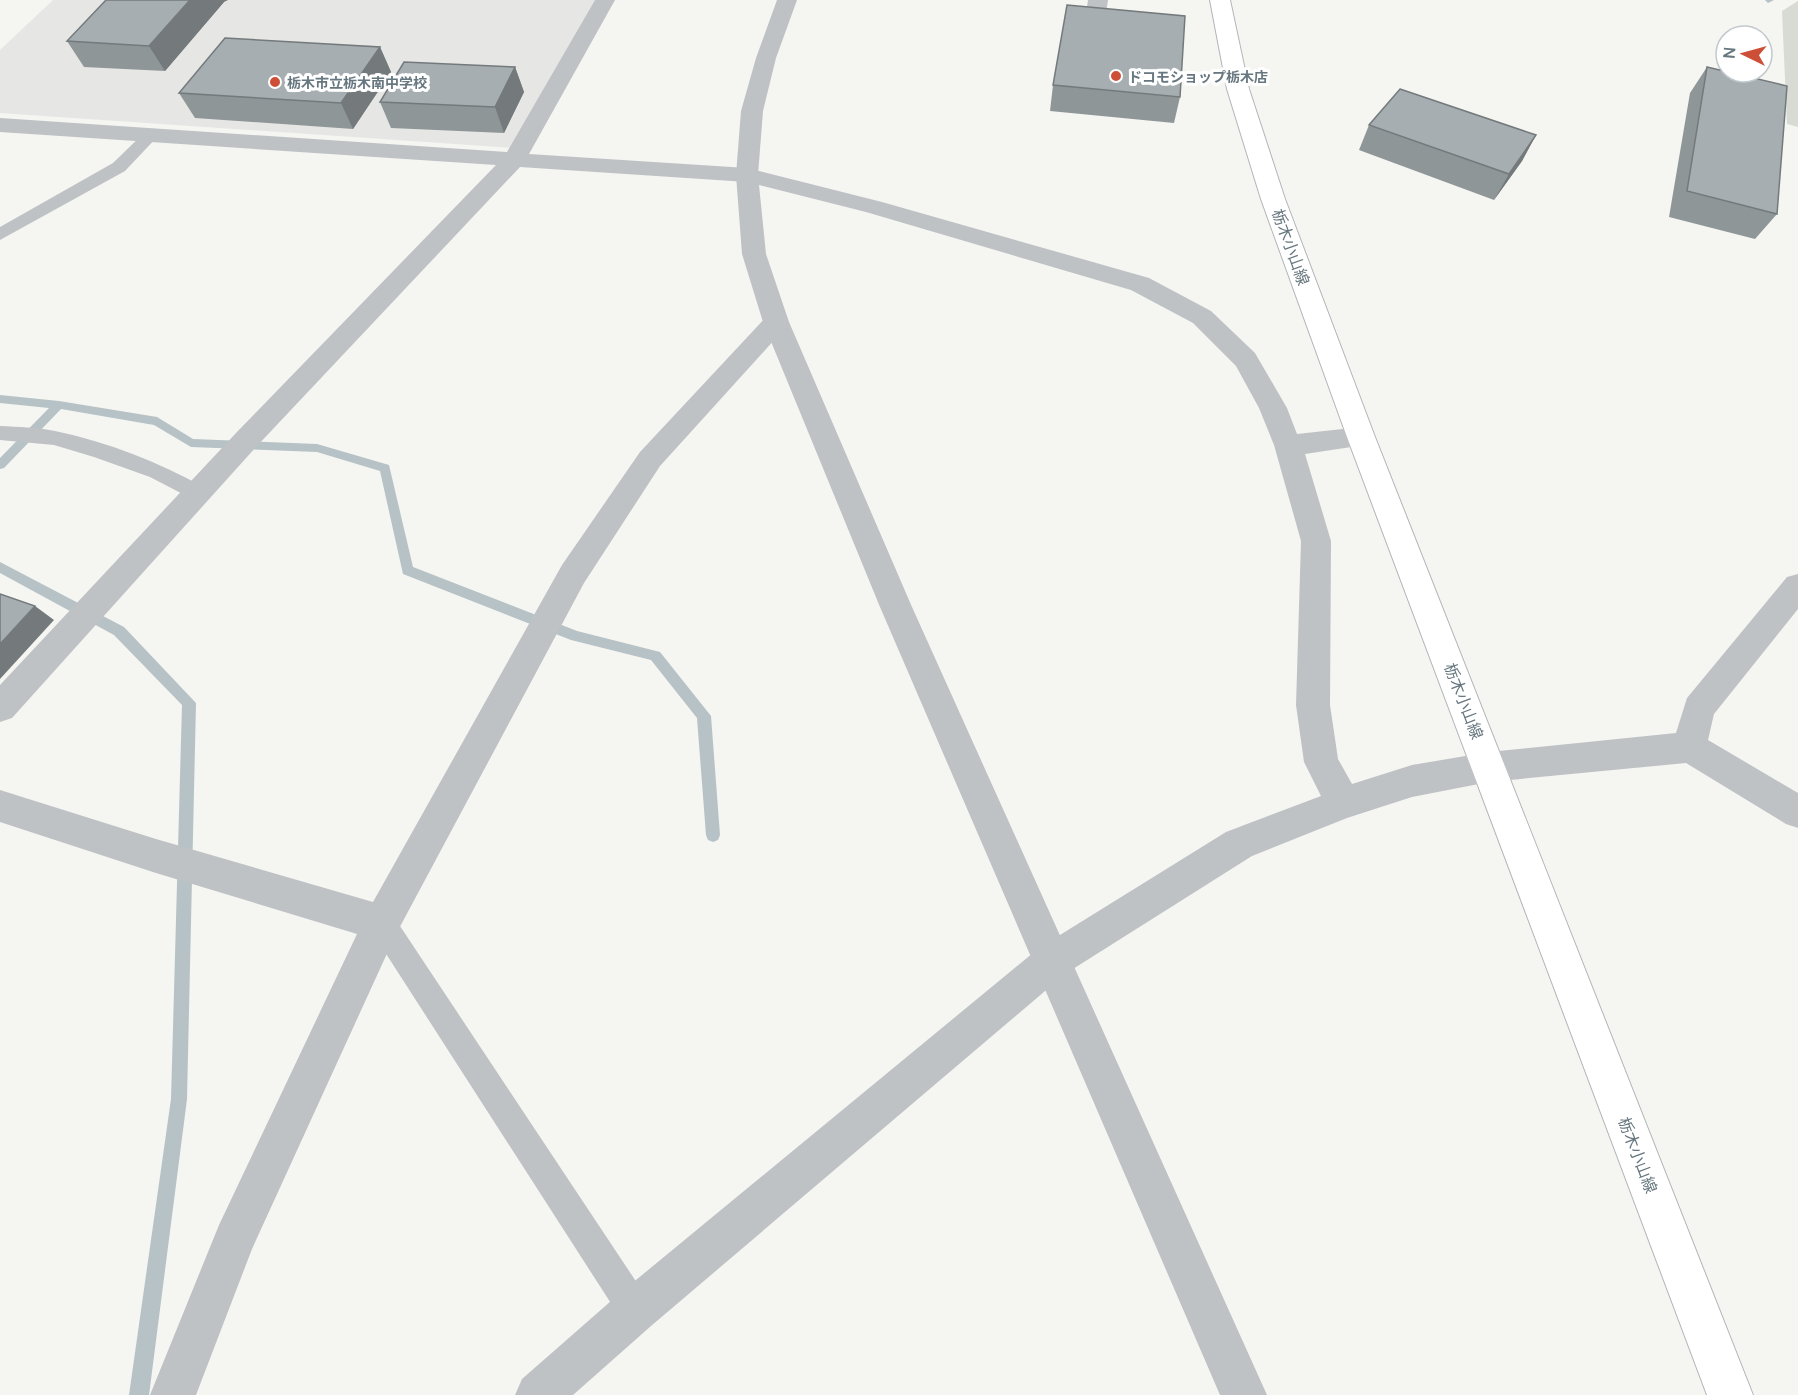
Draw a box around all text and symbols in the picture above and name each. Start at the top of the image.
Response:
north arrow [1714,24,1774,84]
text: N [1718,46,1741,59]
place label: ドコモショップ栃木店 [1128,67,1268,86]
marker: ドコモショップ栃木店 [1109,69,1123,83]
place label: 栃木市立栃木南中学校 [287,73,427,92]
marker: 栃木市立栃木南中学校 [268,75,282,89]
street label: 栃木小山線 [1267,206,1315,288]
street label: 栃木小山線 [1439,660,1489,742]
street label: 栃木小山線 [1613,1114,1663,1196]

